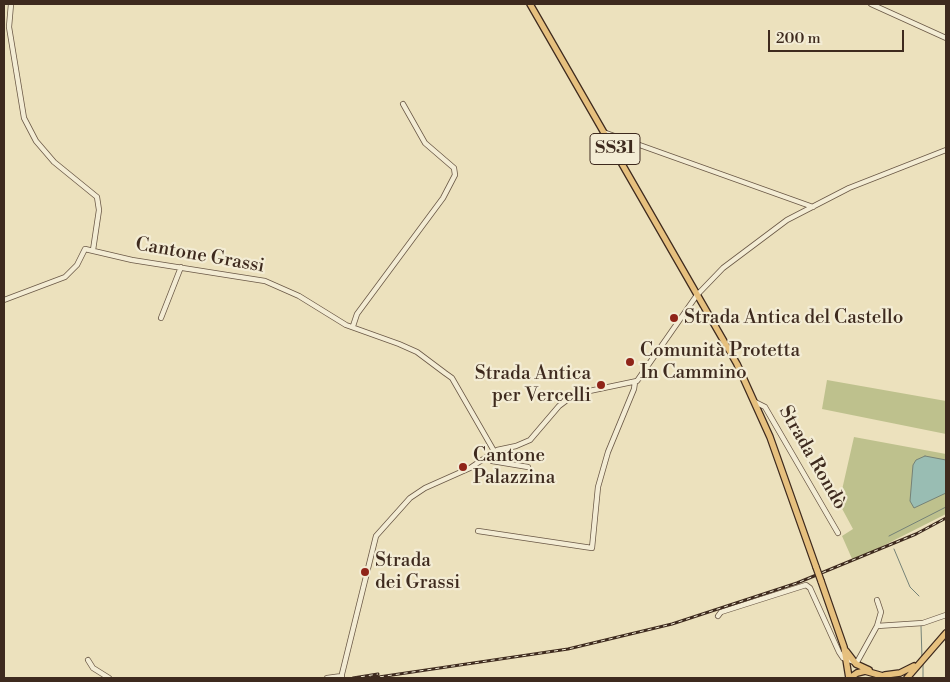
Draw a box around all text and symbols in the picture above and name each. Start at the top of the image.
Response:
scale bar [770,20,906,52]
text: 200 m [776,29,821,48]
road number: SS31 [590,134,640,164]
street label: Cantone Grassi [134,233,266,279]
place label: Strada Antica del Castello [684,307,903,329]
marker: Strada Antica del Castello [668,312,680,324]
place label: Comunità Protetta In Cammino [640,340,800,384]
marker: Comunità Protetta In Cammino [624,356,636,368]
place label: Strada Antica per Vercelli [475,363,591,407]
marker: Strada Antica per Vercelli [595,379,607,391]
street label: Strada Rondò [773,402,851,514]
place label: Cantone Palazzina [473,445,555,489]
marker: Cantone Palazzina [457,461,469,473]
place label: Strada dei Grassi [375,550,460,594]
marker: Strada dei Grassi [359,566,371,578]

